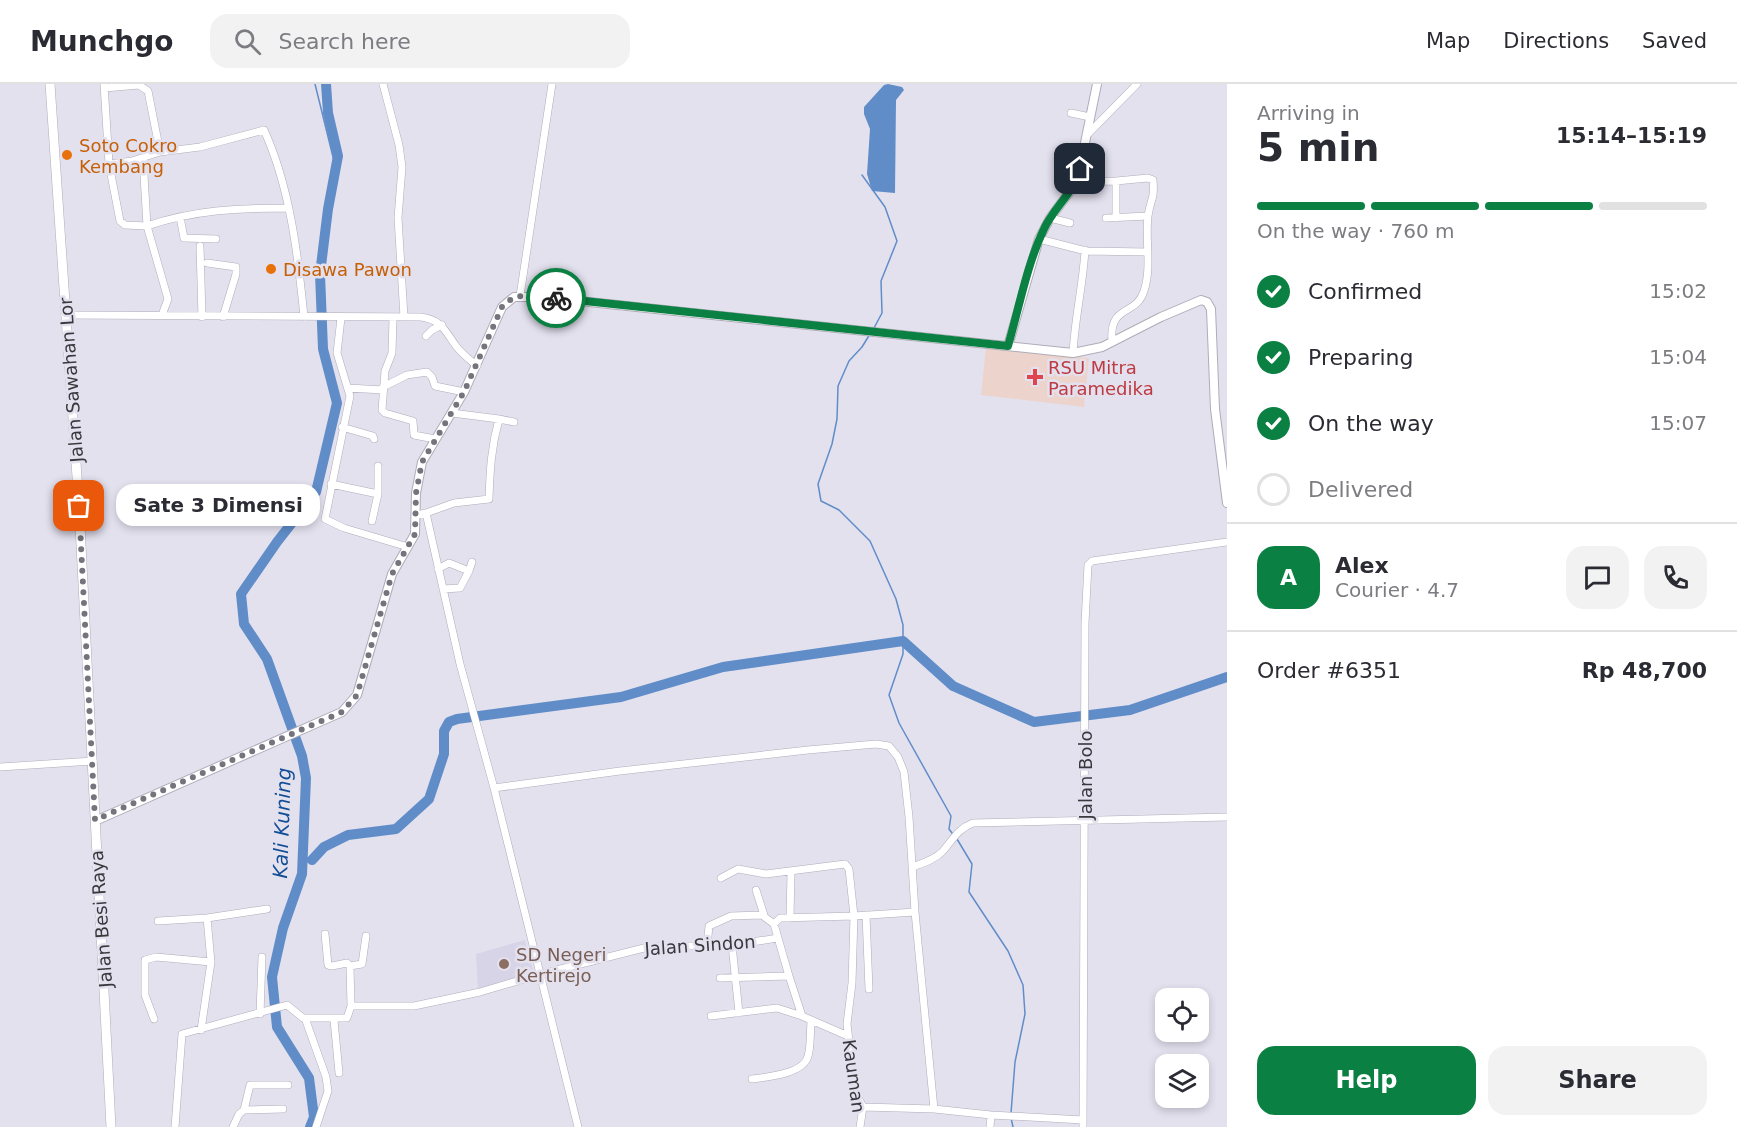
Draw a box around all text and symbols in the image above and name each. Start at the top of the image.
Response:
search box [210,14,630,68]
text: Munchgo [30,25,174,58]
icon: search [231,25,264,58]
text: Search here [279,29,411,54]
text: Map [1426,29,1470,53]
text: Directions [1503,29,1609,53]
text: Saved [1642,29,1707,53]
text: Arriving in [1257,101,1360,125]
text: 15:14–15:19 [1556,123,1707,148]
text: 5 min [1257,125,1379,170]
place label: Soto Cokro Kembang [79,135,177,177]
pin [1054,143,1105,194]
marker: Soto Cokro Kembang [60,148,74,162]
icon: home [1063,152,1096,185]
text: On the way · 760 m [1257,219,1455,243]
place label: Disawa Pawon [283,259,412,280]
marker: Disawa Pawon [264,262,278,276]
courier [526,268,586,328]
icon: check [1257,275,1290,308]
text: Confirmed [1308,279,1422,304]
text: 15:02 [1649,279,1707,303]
icon: bike [540,282,573,315]
street label: Jalan Sawahan Lor [55,296,87,464]
icon: check [1257,341,1290,374]
text: Preparing [1308,345,1414,370]
text: 15:04 [1649,345,1707,369]
place label: RSU Mitra Paramedika [1048,357,1154,399]
marker: RSU Mitra Paramedika [1026,368,1044,386]
icon: check [1257,407,1290,440]
text: On the way [1308,411,1434,436]
text: 15:07 [1649,411,1707,435]
text: Delivered [1308,477,1413,502]
pin [53,480,104,531]
callout: Sate 3 Dimensi [115,485,319,527]
icon: bag [62,489,95,522]
text: Sate 3 Dimensi [133,493,303,517]
button: chat [1566,546,1629,609]
button: phone [1644,546,1707,609]
text: Alex [1335,553,1389,578]
text: A [1280,565,1297,590]
text: Courier · 4.7 [1335,578,1459,602]
text: Order #6351 [1257,658,1401,683]
text: Rp 48,700 [1582,658,1707,683]
street label: Jalan Bolo [1075,731,1096,820]
water label: Kali Kuning [268,767,296,879]
street label: Jalan Besi Raya [86,850,116,989]
street label: Jalan Sindon [643,931,756,959]
place label: SD Negeri Kertirejo [516,944,606,986]
marker: SD Negeri Kertirejo [497,957,511,971]
map controls [1155,988,1209,1108]
button: locate [1155,988,1209,1042]
street label: Kauman [838,1038,870,1114]
button: Help [1257,1046,1476,1115]
button: Share [1488,1046,1707,1115]
button: layers [1155,1054,1209,1108]

